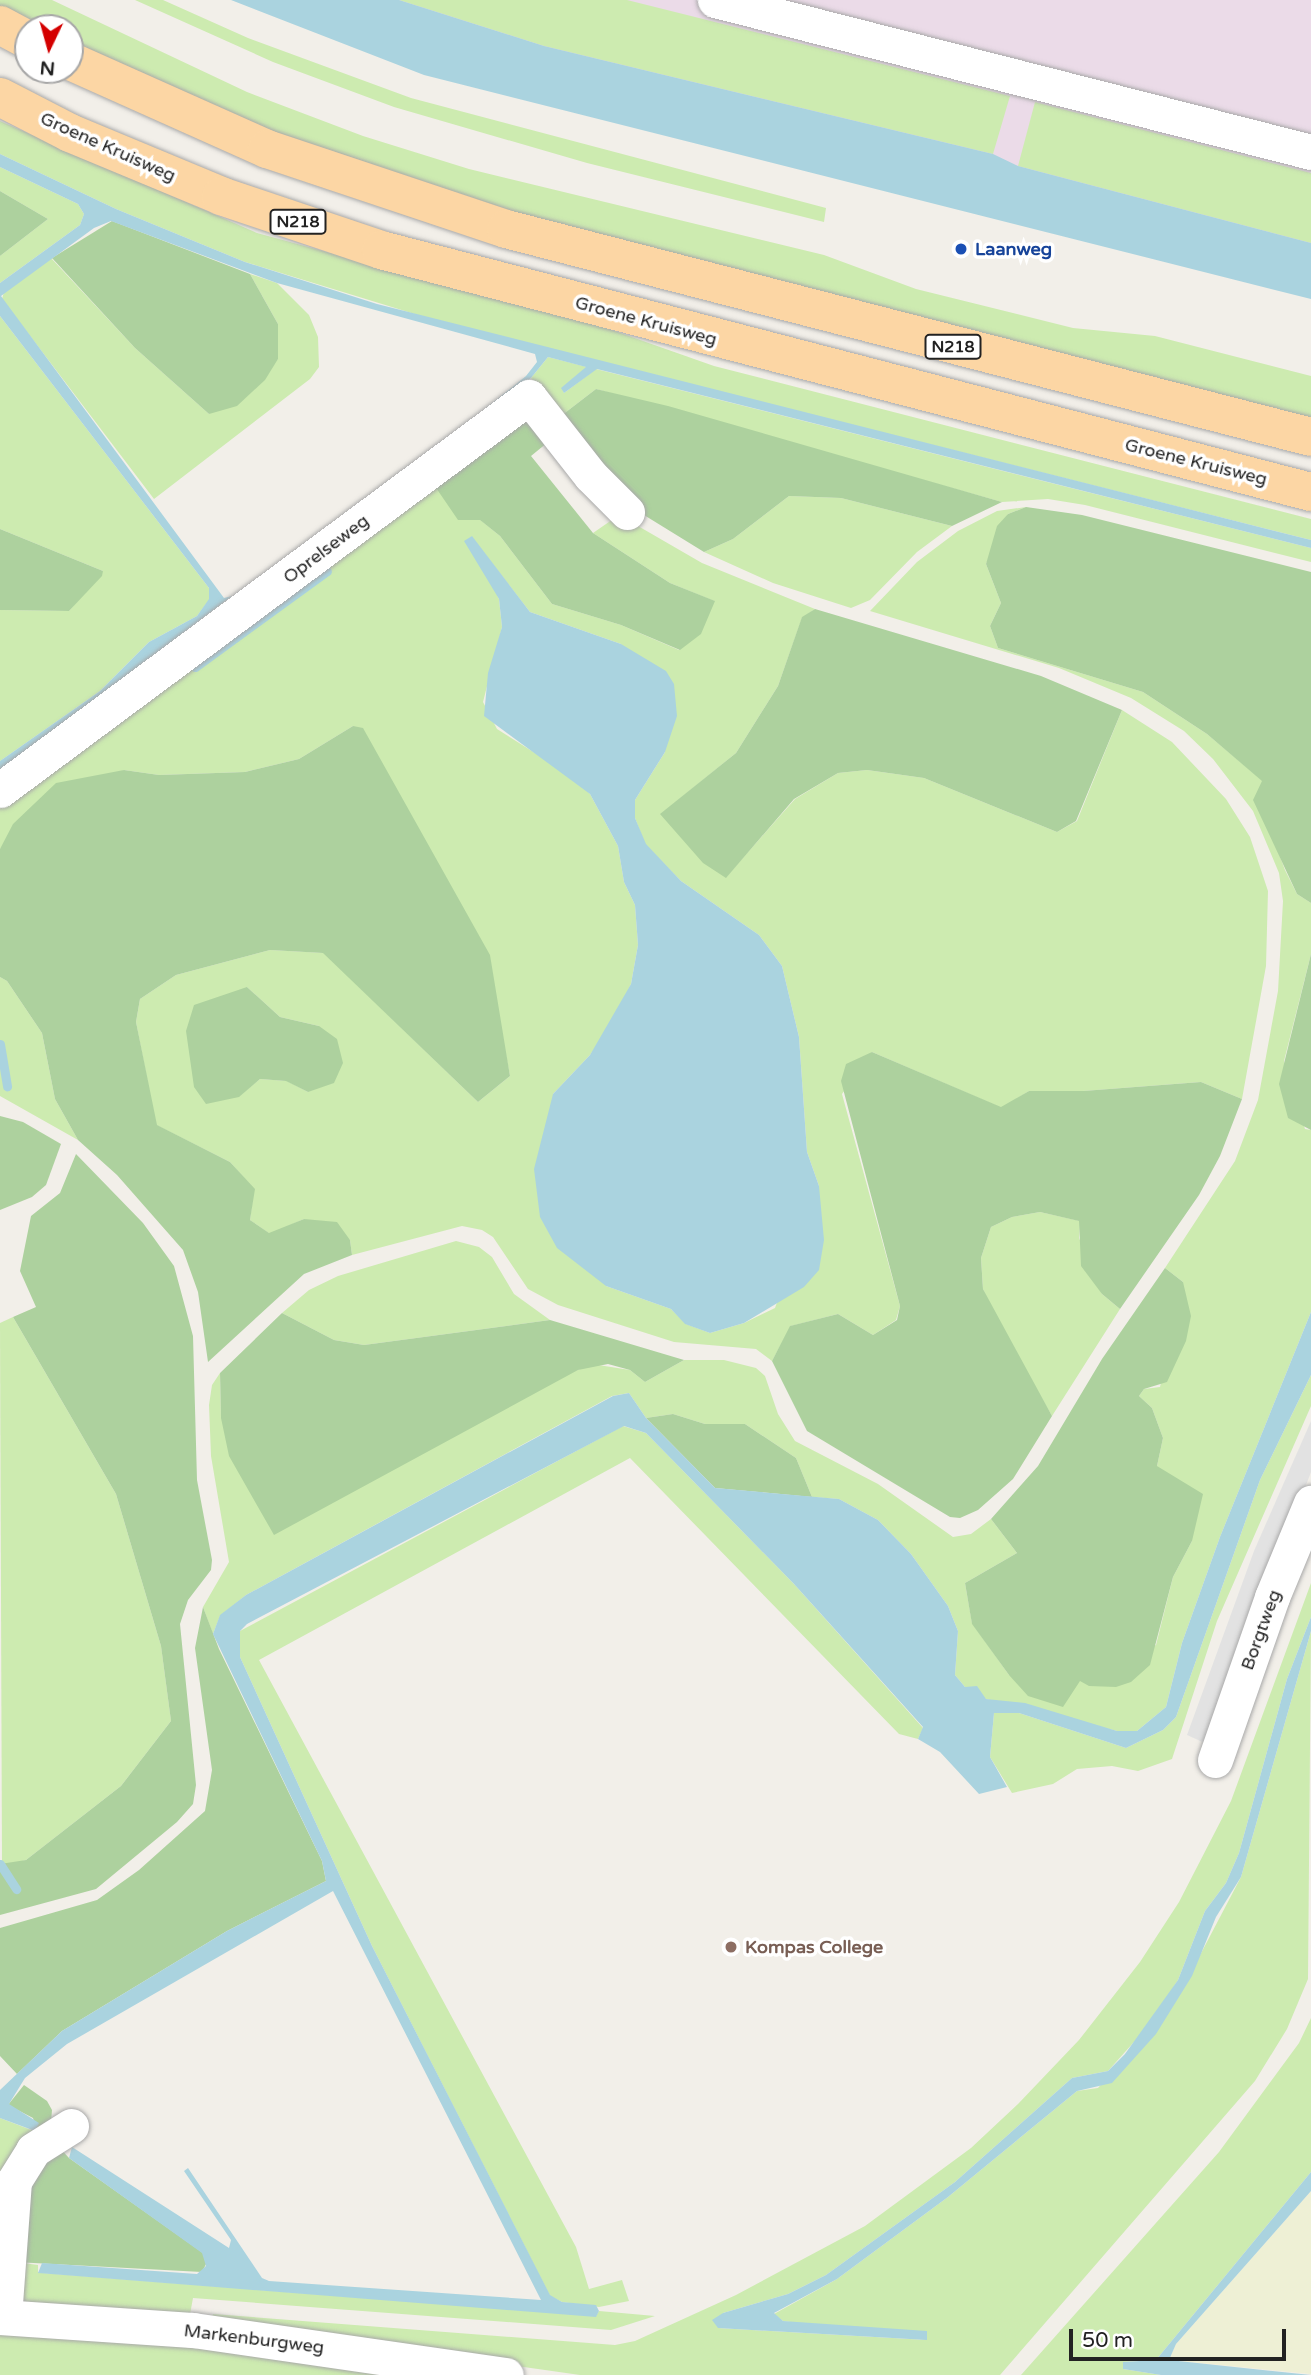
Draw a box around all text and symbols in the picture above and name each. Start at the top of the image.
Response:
north arrow [14,14,84,84]
text: N [39,56,56,80]
street label: Groene Kruisweg [37,107,179,187]
road number: N218 [268,210,328,234]
place label: Laanweg [975,238,1052,260]
marker: Laanweg [953,241,969,257]
street label: Groene Kruisweg [573,292,719,350]
road number: N218 [923,334,983,360]
street label: Groene Kruisweg [1123,434,1269,490]
street label: Oprelseweg [279,510,373,588]
street label: Borgtweg [1237,1587,1285,1673]
place label: Kompas College [745,1936,883,1958]
marker: Kompas College [723,1939,739,1955]
scale bar [1073,2316,1290,2360]
street label: Markenburgweg [183,2320,325,2358]
text: 50 m [1082,2328,1133,2353]

